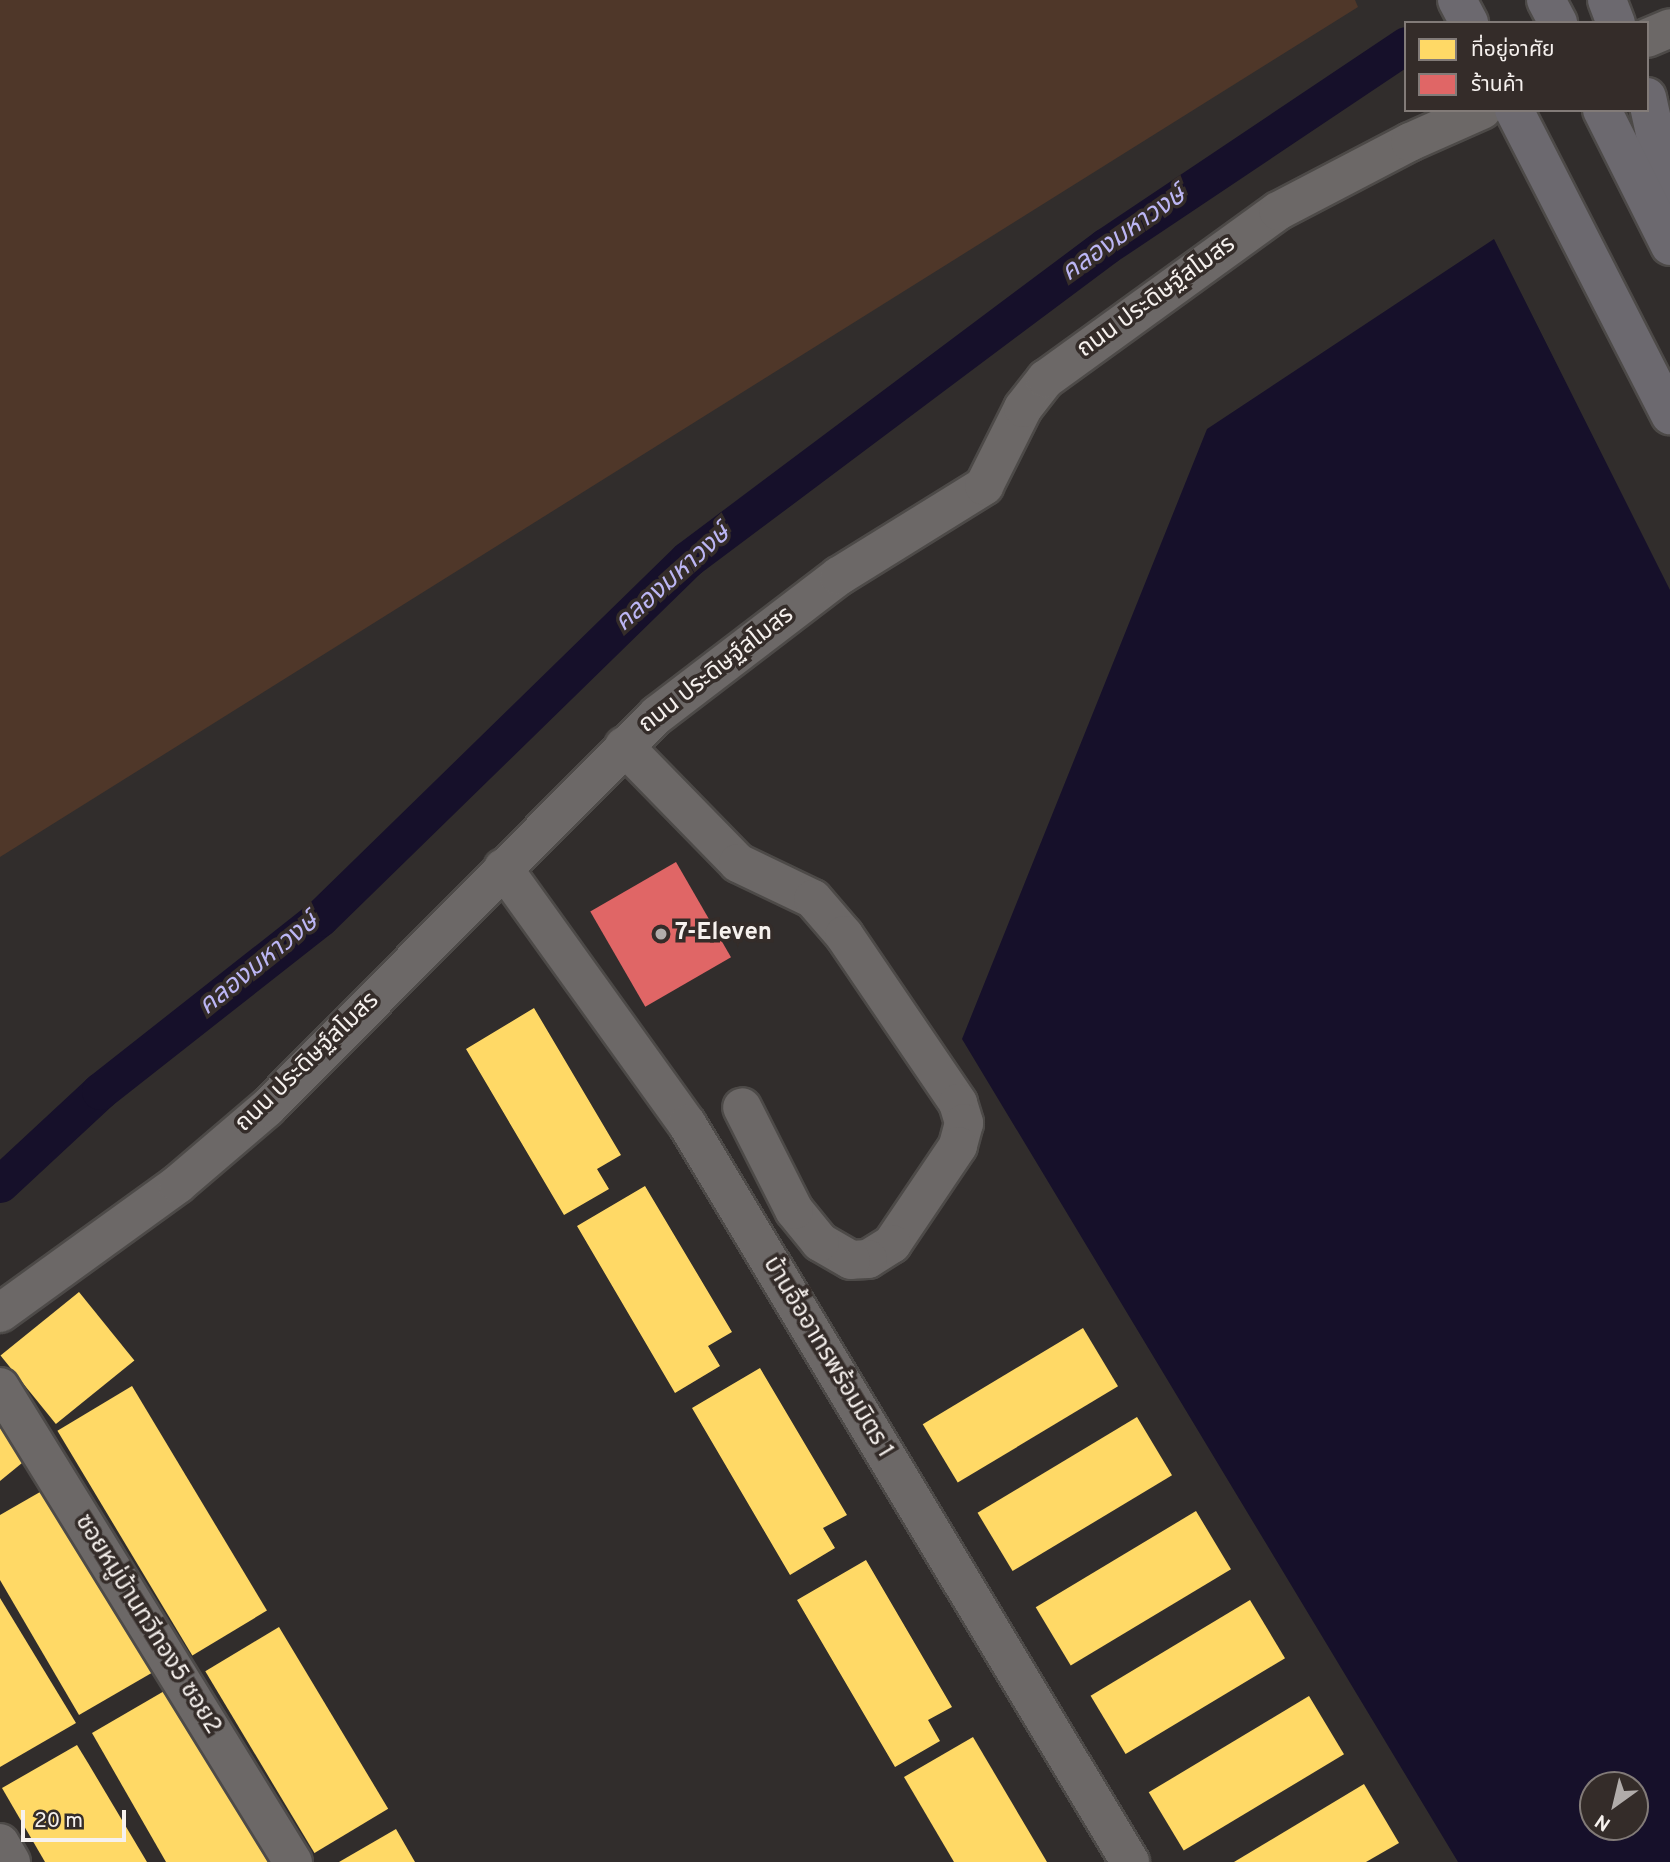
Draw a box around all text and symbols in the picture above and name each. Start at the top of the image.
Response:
legend [1404,21,1649,112]
text: ที่อยู่อาศัย [1471,37,1555,64]
text: ร้านค้า [1471,72,1524,99]
water label: คลองมหาวงษ์ [1056,181,1192,289]
street label: ถนน ประดิษฐ์สโมสร [1072,231,1242,365]
water label: คลองมหาวงษ์ [609,519,737,639]
street label: ถนน ประดิษฐ์สโมสร [634,602,800,740]
water label: คลองมหาวงษ์ [193,907,325,1023]
place label: 7-Eleven [675,920,772,948]
marker: 7-Eleven [653,926,669,942]
street label: ถนน ประดิษฐ์สโมสร [230,987,386,1139]
street label: บ้านอื้ออาทรพร้อมมิตร 1 [756,1252,898,1464]
street label: ซอยหมู่บ้านทวีทอง5 ซอย2 [68,1510,226,1740]
north arrow [1579,1771,1649,1841]
scale bar [24,1796,130,1840]
text: 20 m [34,1808,83,1835]
text: N [1591,1808,1616,1836]

